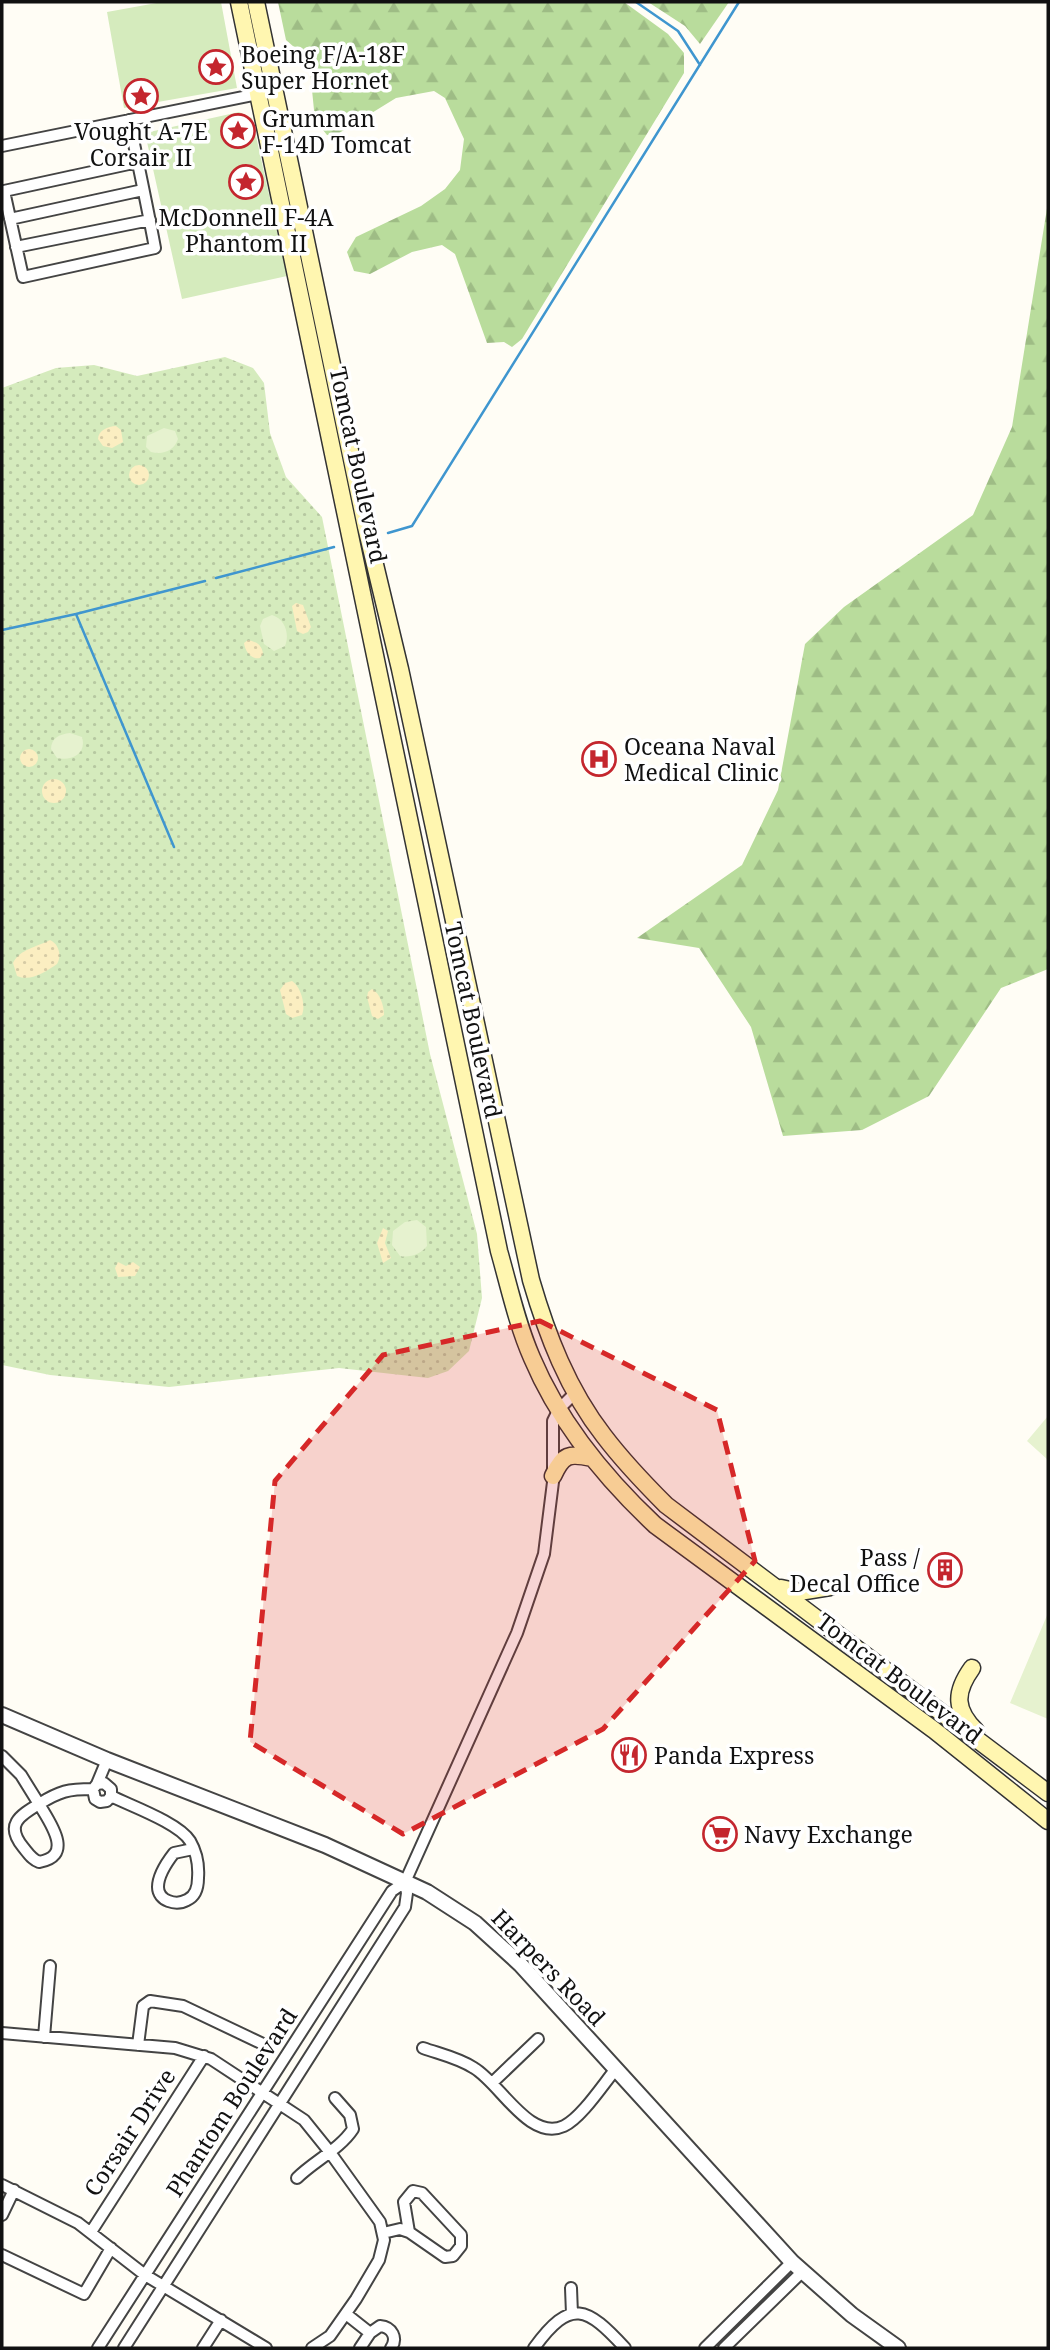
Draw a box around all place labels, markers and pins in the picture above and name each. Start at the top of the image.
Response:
place label: Boeing F/A-18F Super Hornet [241,38,405,96]
place icon: Boeing F/A-18F Super Hornet [197,48,235,86]
place icon: Vought A-7E Corsair II [122,77,160,115]
place label: Grumman F-14D Tomcat [262,102,411,160]
place icon: Grumman F-14D Tomcat [219,112,257,150]
place label: Vought A-7E Corsair II [74,115,208,173]
place icon: McDonnell F-4A Phantom II [227,163,265,201]
place label: McDonnell F-4A Phantom II [159,201,334,259]
place label: Oceana Naval Medical Clinic [624,730,779,788]
hospital icon: Oceana Naval Medical Clinic [580,740,618,778]
place label: Pass / Decal Office [790,1541,920,1599]
building icon: Pass / Decal Office [926,1551,964,1589]
restaurant icon: Panda Express [610,1736,648,1774]
place label: Panda Express [654,1739,814,1771]
supermarket icon: Navy Exchange [701,1815,739,1853]
place label: Navy Exchange [744,1818,913,1850]

